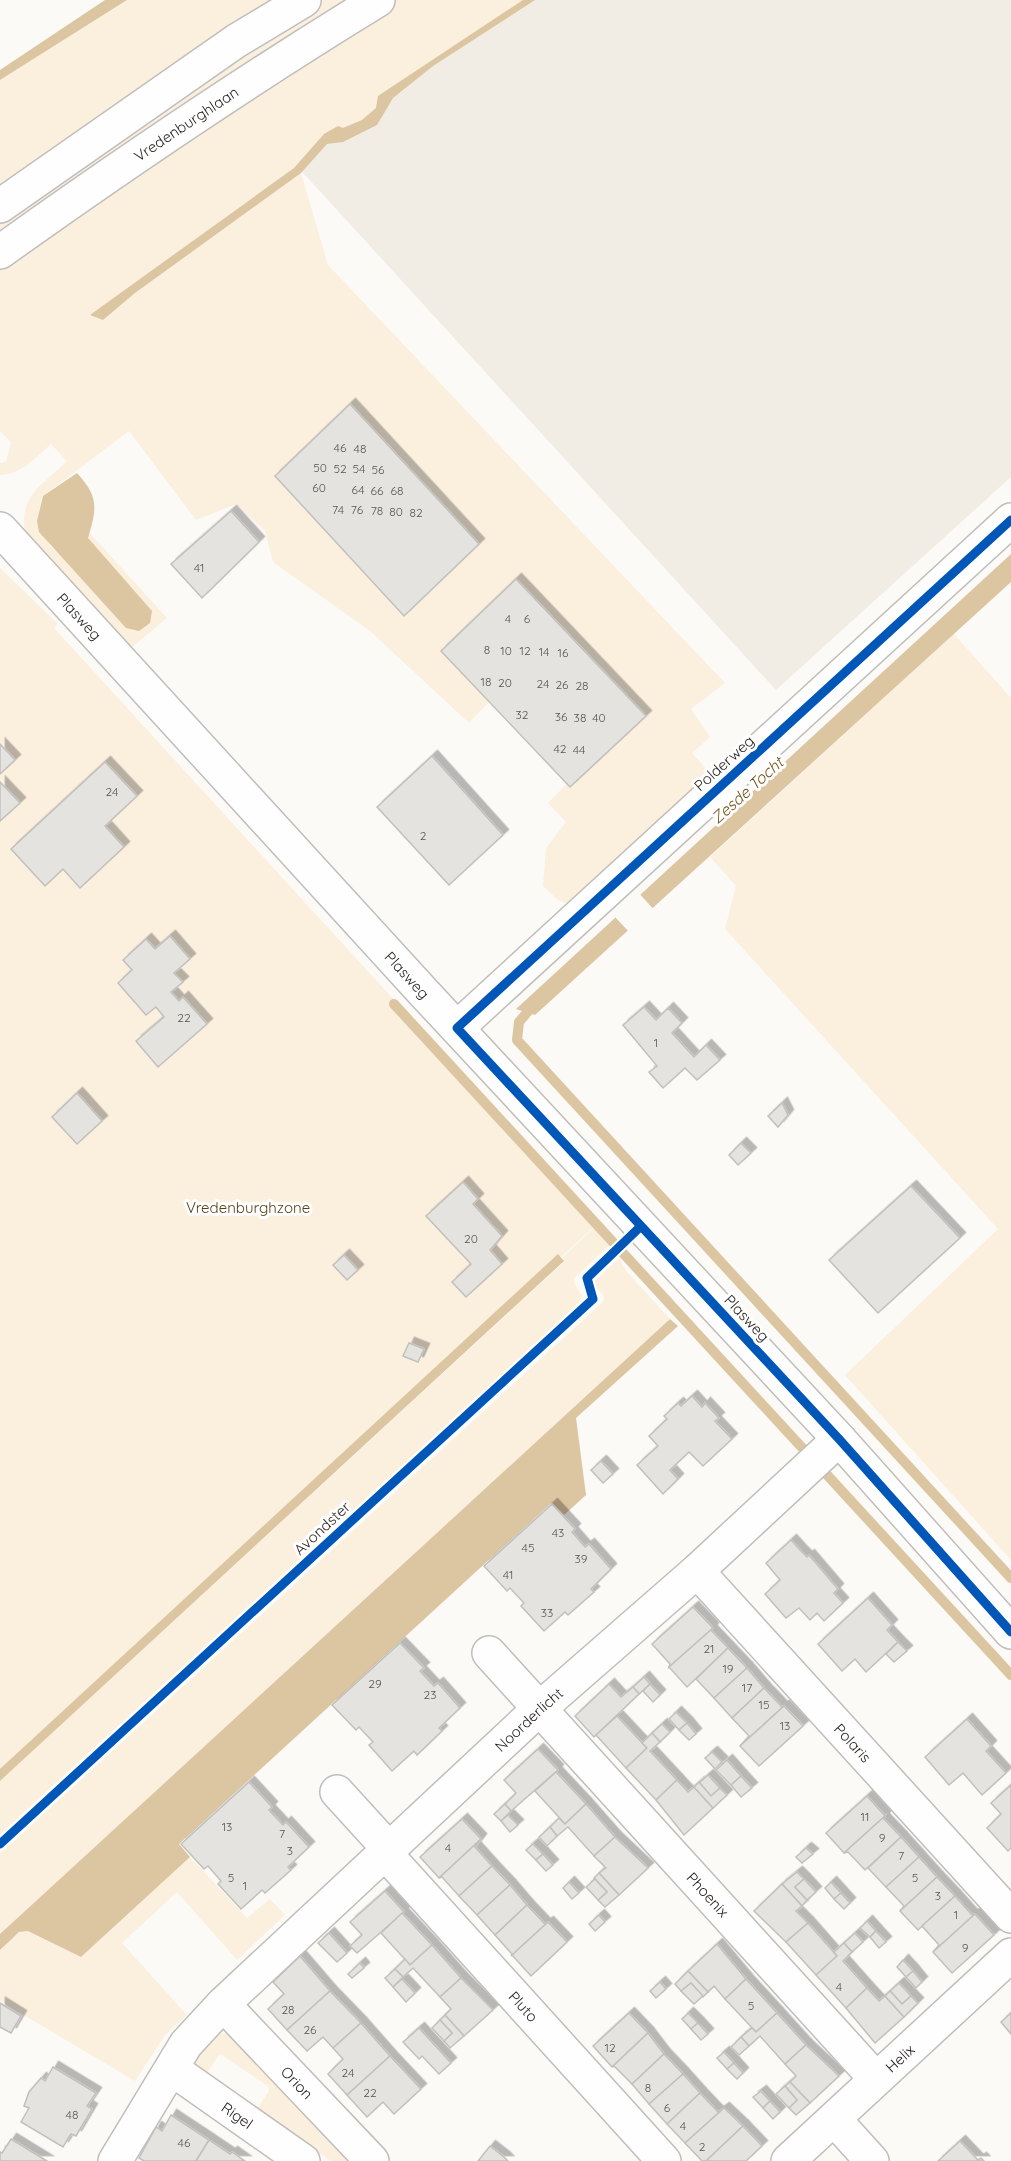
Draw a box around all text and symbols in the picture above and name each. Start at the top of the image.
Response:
street label: Vredenburghlaan [130,82,242,165]
house number: 46 [334,440,347,455]
house number: 48 [354,441,366,456]
house number: 50 [313,460,327,475]
house number: 52 [333,461,347,476]
house number: 54 [353,461,365,476]
house number: 56 [372,462,385,477]
house number: 60 [312,480,326,495]
house number: 64 [352,482,364,497]
house number: 66 [371,483,384,498]
house number: 68 [391,483,403,498]
house number: 74 [332,502,344,517]
house number: 76 [351,502,364,517]
house number: 78 [371,503,383,518]
house number: 80 [389,504,403,519]
house number: 82 [409,505,423,520]
house number: 41 [194,560,204,575]
street label: Plasweg [53,588,106,644]
house number: 4 [505,611,511,626]
house number: 6 [524,611,531,626]
house number: 8 [484,642,490,657]
house number: 10 [500,643,512,658]
house number: 12 [519,643,531,658]
house number: 14 [539,644,549,659]
house number: 16 [558,645,569,660]
house number: 18 [481,674,491,689]
house number: 20 [498,675,512,690]
house number: 24 [537,676,549,691]
house number: 26 [555,677,569,692]
house number: 28 [575,678,589,693]
house number: 32 [516,707,529,722]
house number: 36 [555,709,568,724]
house number: 38 [574,710,586,725]
house number: 40 [592,710,606,725]
street label: Polderweg [690,731,758,795]
house number: 42 [554,741,567,756]
house number: 44 [573,742,585,757]
water label: Zesde Tocht [707,751,788,828]
house number: 24 [106,784,118,799]
house number: 2 [420,828,427,843]
street label: Plasweg [381,947,434,1003]
house number: 22 [177,1010,191,1025]
house number: 1 [654,1035,658,1050]
park label: Vredenburghzone [186,1198,310,1217]
house number: 20 [464,1231,478,1246]
street label: Plasweg [720,1290,774,1346]
street label: Avondster [290,1497,354,1559]
house number: 43 [552,1525,564,1540]
house number: 45 [522,1540,534,1555]
house number: 39 [575,1551,588,1566]
house number: 41 [503,1567,513,1582]
house number: 33 [541,1605,553,1620]
house number: 21 [703,1641,715,1656]
house number: 19 [722,1661,734,1676]
house number: 29 [368,1676,382,1691]
house number: 17 [742,1680,752,1695]
street label: Noorderlicht [490,1683,567,1755]
house number: 23 [424,1687,436,1702]
house number: 15 [759,1697,769,1712]
house number: 13 [780,1718,790,1733]
street label: Polaris [830,1719,876,1766]
house number: 11 [861,1809,869,1824]
house number: 13 [222,1819,232,1834]
house number: 7 [279,1826,285,1841]
house number: 9 [879,1830,886,1845]
house number: 4 [445,1840,451,1855]
house number: 3 [287,1843,293,1858]
house number: 7 [898,1848,904,1863]
street label: Phoenix [683,1868,733,1921]
house number: 5 [228,1870,234,1885]
house number: 5 [912,1870,918,1885]
house number: 1 [243,1878,247,1893]
house number: 3 [935,1888,941,1903]
house number: 1 [954,1907,958,1922]
house number: 9 [962,1940,969,1955]
house number: 4 [836,1979,842,1994]
street label: Pluto [505,1987,542,2025]
house number: 5 [748,1998,754,2013]
house number: 28 [281,2002,295,2017]
house number: 26 [303,2022,317,2037]
house number: 12 [604,2040,616,2055]
street label: Helix [881,2040,918,2076]
street label: Orion [277,2062,317,2103]
house number: 24 [342,2065,354,2080]
house number: 8 [645,2080,651,2095]
house number: 22 [363,2085,377,2100]
street label: Rigel [218,2097,257,2133]
house number: 6 [664,2100,671,2115]
house number: 48 [66,2107,78,2122]
house number: 4 [680,2118,686,2133]
house number: 46 [178,2135,191,2150]
house number: 2 [699,2139,706,2154]

